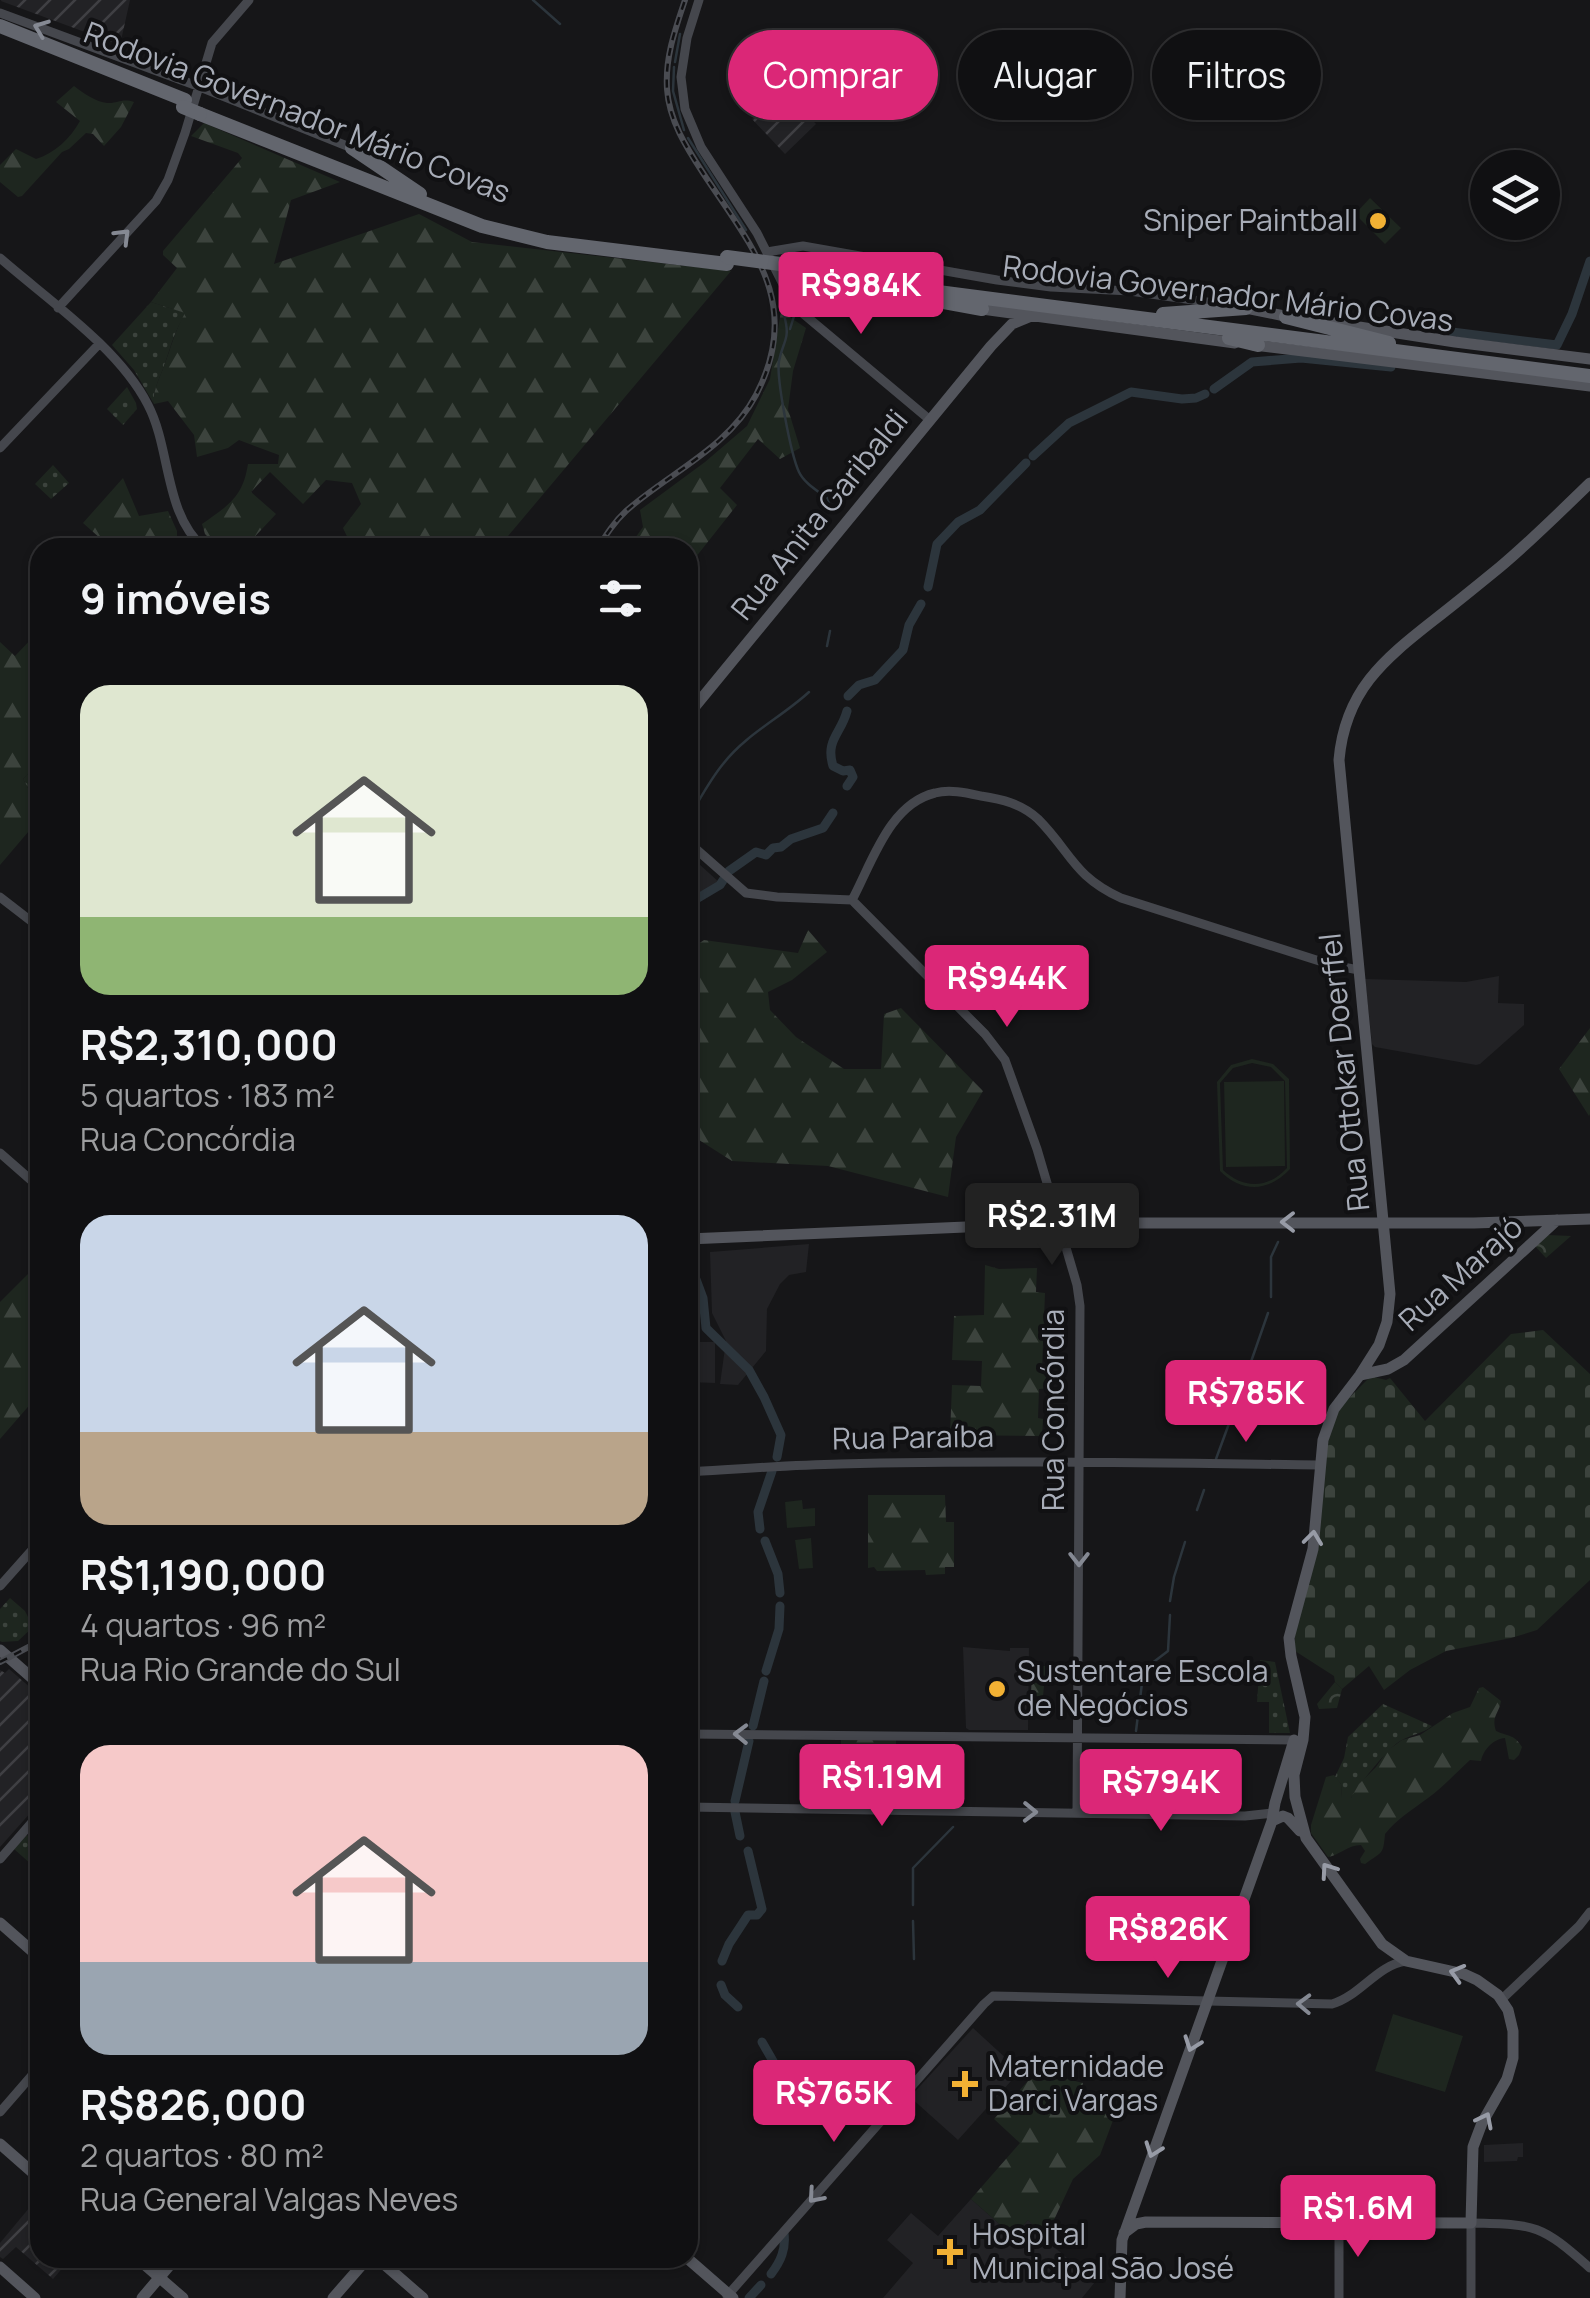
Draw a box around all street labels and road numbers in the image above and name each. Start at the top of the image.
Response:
street label: Rodovia Governador Mário Covas [79,11,517,212]
street label: Rodovia Governador Mário Covas [1001,245,1456,340]
street label: Rua Anita Garibaldi [721,400,917,628]
street label: Rua Ottokar Doerffel [1309,931,1379,1213]
street label: Rua Marajó [1389,1206,1531,1339]
street label: Rua Concórdia [1032,1309,1073,1511]
street label: Rua Paraíba [832,1415,994,1458]

